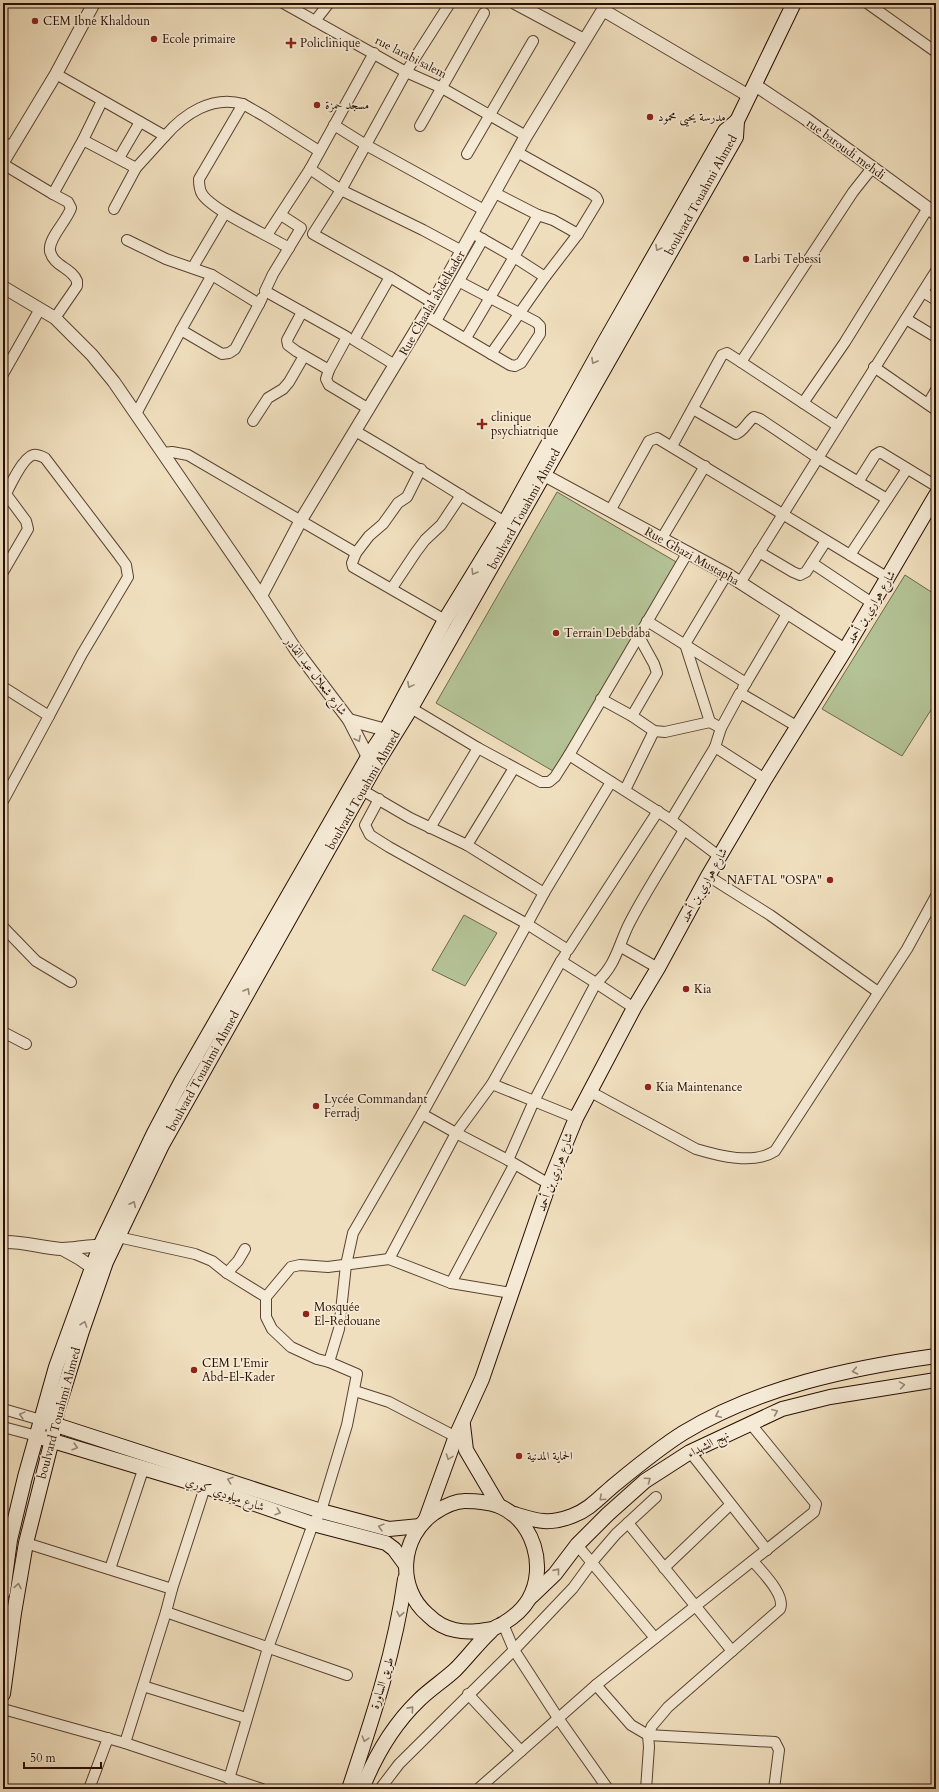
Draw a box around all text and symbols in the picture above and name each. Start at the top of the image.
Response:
place label: CEM Ibne Khaldoun [43,13,150,29]
marker: CEM Ibne Khaldoun [30,16,40,26]
place label: Ecole primaire [162,31,236,47]
street label: rue larabi salem [372,32,450,82]
marker: Ecole primaire [149,34,159,44]
place label: Policlinique [300,35,361,51]
marker: Policlinique [285,37,297,49]
place label: مسجد حمزة [325,97,369,113]
marker: مسجد حمزة [312,100,322,110]
place label: مدرسة يحيى محمود [658,109,726,127]
marker: مدرسة يحيى محمود [645,112,655,122]
street label: rue baroudi mehdi [803,115,889,183]
street label: boulvard Touahmi Ahmed [661,131,741,258]
one-way arrow [655,244,663,251]
street label: Rue Chaalal abdelkader [395,247,469,358]
place label: Larbi Tebessi [754,251,822,267]
marker: Larbi Tebessi [741,254,751,264]
one-way arrow [591,357,598,364]
place label: clinique psychiatrique [491,409,558,439]
marker: clinique psychiatrique [476,418,488,430]
street label: boulvard Touahmi Ahmed [484,445,564,572]
street label: Rue Ghazi Mustapha [642,523,743,589]
street label: شارع هواري بن أحمد [843,567,902,648]
one-way arrow [472,568,479,575]
place label: Terrain Debdaba [564,625,651,641]
marker: Terrain Debdaba [551,628,561,638]
street label: شارع شعلال عبد القادر [278,633,351,720]
one-way arrow [407,681,415,688]
street label: boulvard Touahmi Ahmed [322,727,404,853]
one-way arrow [354,734,361,742]
street label: شارع هواري بن أحمد [677,845,734,927]
place label: NAFTAL "OSPA" [727,872,822,888]
marker: NAFTAL "OSPA" [825,875,835,885]
place label: Kia [694,981,712,997]
marker: Kia [681,984,691,994]
one-way arrow [243,988,250,995]
street label: boulvard Touahmi Ahmed [163,1007,243,1134]
place label: Kia Maintenance [656,1079,742,1095]
marker: Kia Maintenance [643,1082,653,1092]
place label: Lycée Commandant Ferradj [324,1091,428,1121]
marker: Lycée Commandant Ferradj [311,1101,321,1111]
street label: شارع هواري بن أحمد [533,1130,580,1215]
one-way arrow [128,1201,136,1209]
place label: Mosquée El-Redouane [314,1299,381,1329]
marker: Mosquée El-Redouane [301,1309,311,1319]
one-way arrow [79,1321,87,1328]
street label: boulvard Touahmi Ahmed [34,1345,84,1480]
place label: CEM L'Emir Abd-El-Kader [202,1355,275,1385]
marker: CEM L'Emir Abd-El-Kader [189,1365,199,1375]
one-way arrow [852,1366,858,1375]
one-way arrow [899,1381,905,1390]
one-way arrow [771,1409,778,1417]
one-way arrow [715,1410,723,1418]
one-way arrow [19,1411,25,1419]
street label: نهج الشهداء [684,1427,733,1464]
one-way arrow [71,1442,78,1451]
place label: الحماية المدنية [527,1448,573,1464]
marker: الحماية المدنية [514,1451,524,1461]
one-way arrow [445,1453,453,1460]
street label: شارع ميلودي كوري [182,1473,267,1518]
one-way arrow [227,1477,234,1485]
one-way arrow [644,1477,651,1485]
one-way arrow [599,1493,606,1500]
one-way arrow [275,1507,282,1516]
one-way arrow [378,1523,385,1532]
one-way arrow [552,1569,559,1576]
one-way arrow [14,1583,22,1589]
one-way arrow [396,1610,404,1617]
street label: طريق الساورة [367,1655,398,1711]
one-way arrow [406,1706,414,1714]
one-way arrow [361,1735,370,1742]
scale bar [24,1744,101,1770]
text: 50 m [30,1750,57,1766]

